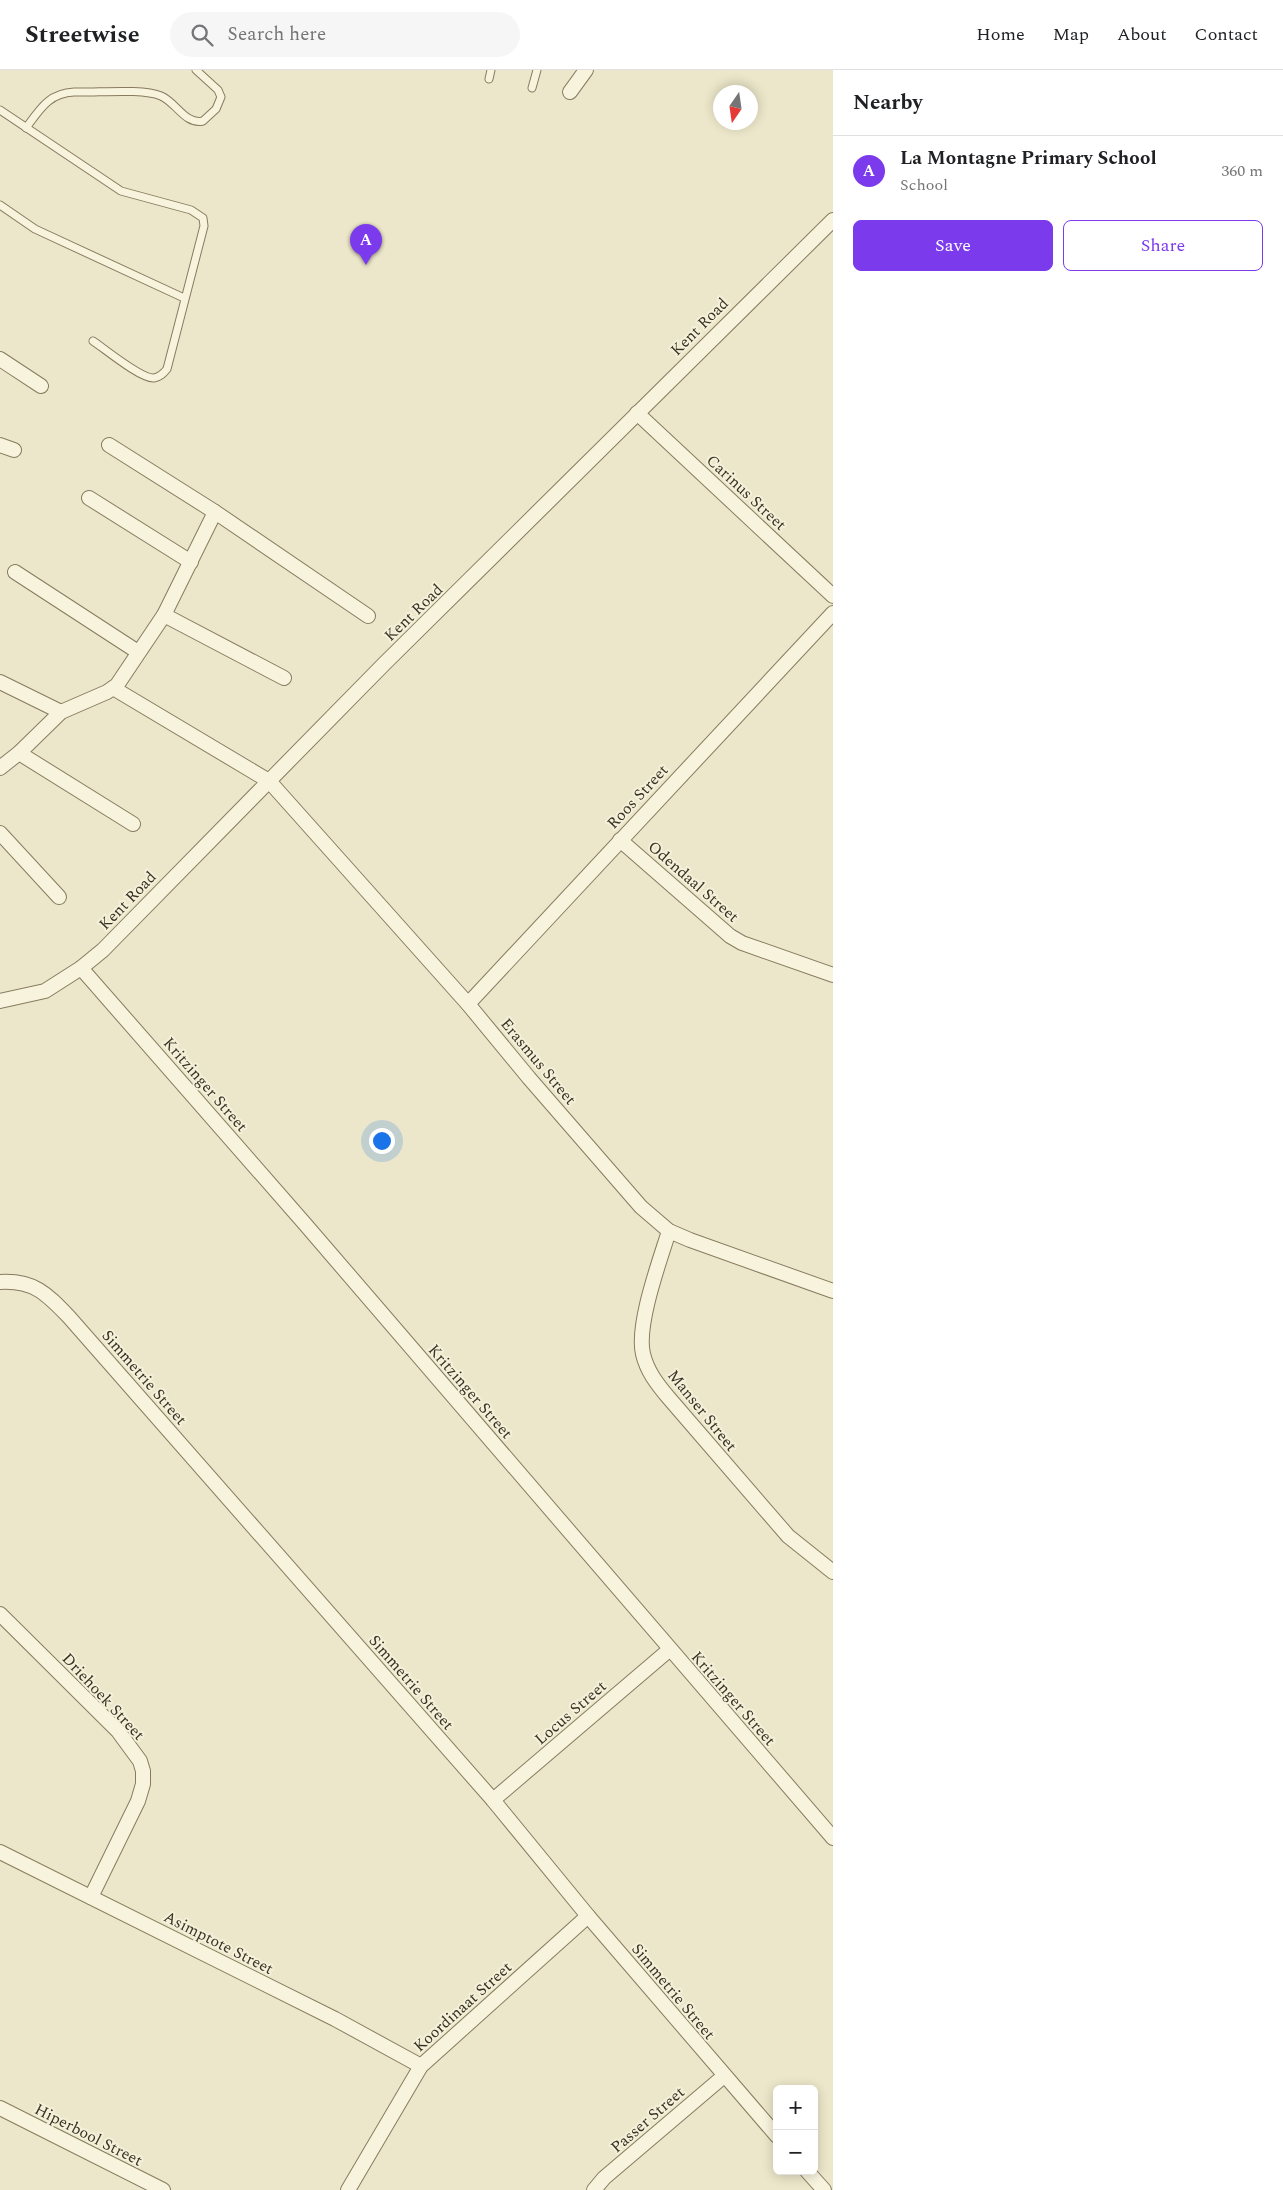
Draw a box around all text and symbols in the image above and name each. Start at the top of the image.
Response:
search box [170,12,520,57]
text: Streetwise [25,17,140,53]
text: Search here [228,20,326,49]
icon: search [188,21,216,49]
text: Home [976,21,1025,48]
text: Map [1053,21,1089,48]
text: About [1117,21,1167,48]
text: Contact [1195,21,1258,48]
north arrow [713,85,758,130]
text: Nearby [853,87,923,119]
text: La Montagne Primary School [900,144,1157,173]
text: A [863,159,875,183]
text: 360 m [1221,159,1263,183]
text: School [900,173,948,197]
button: Save [853,220,1053,271]
button: Share [1063,220,1263,271]
pin: A [350,224,382,265]
street label: Kent Road [665,292,734,361]
street label: Carinus Street [701,449,792,537]
street label: Kent Road [379,578,449,647]
street label: Roos Street [601,759,674,834]
street label: Odendaal Street [642,835,745,928]
street label: Kent Road [93,866,162,936]
street label: Erasmus Street [495,1013,582,1111]
street label: Kritzinger Street [157,1032,254,1138]
your location [369,1128,395,1154]
street label: Simmetrie Street [96,1325,193,1431]
street label: Kritzinger Street [422,1339,519,1445]
street label: Manser Street [662,1364,743,1457]
street label: Simmetrie Street [363,1630,460,1736]
street label: Kritzinger Street [685,1646,782,1752]
street label: Driehoek Street [56,1647,151,1746]
street label: Locus Street [529,1674,612,1751]
street label: Asimptote Street [160,1905,278,1981]
street label: Simmetrie Street [626,1938,721,2045]
street label: Koordinaat Street [408,1956,518,2058]
street label: Passer Street [605,2080,690,2159]
map controls [773,2085,818,2175]
button: + [773,2085,818,2130]
street label: Hiperbool Street [30,2097,147,2173]
button: − [773,2130,818,2175]

